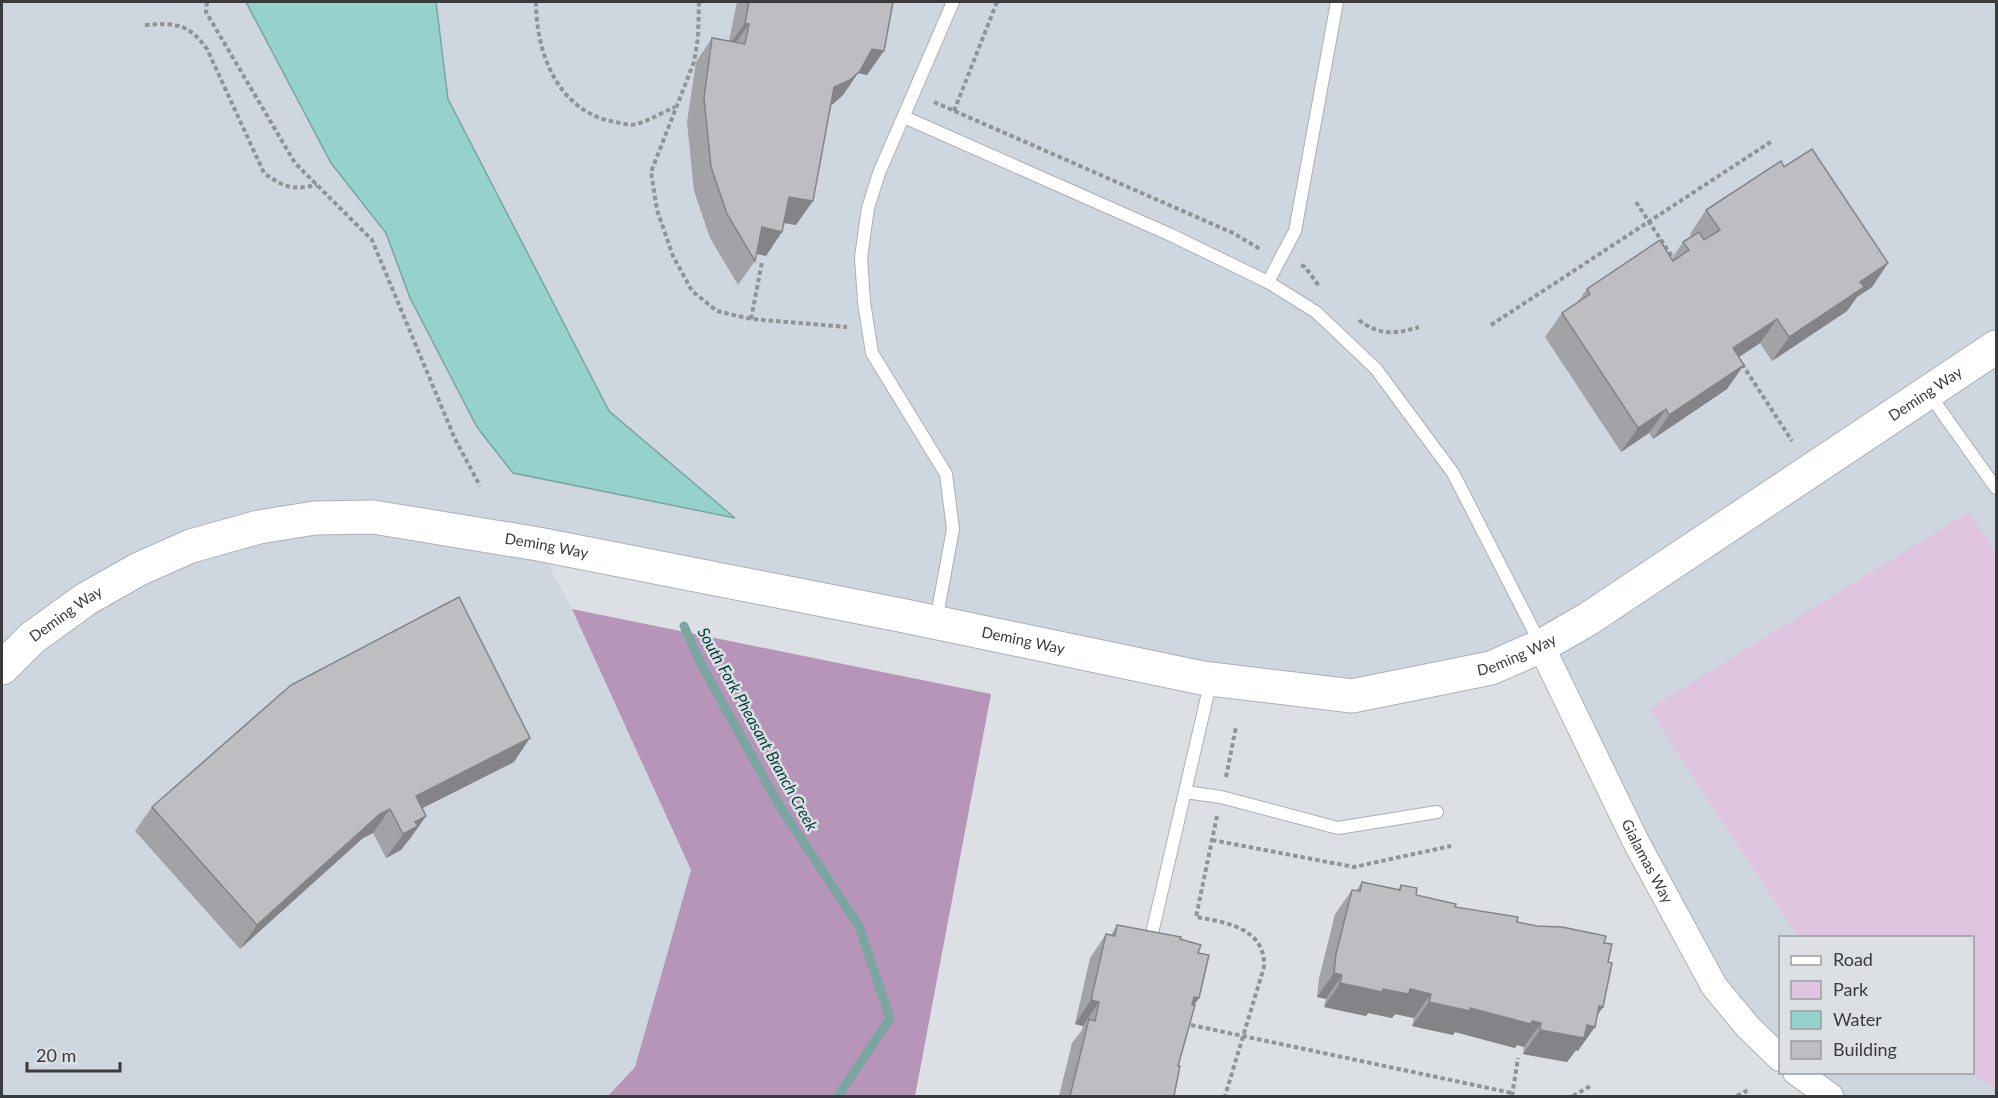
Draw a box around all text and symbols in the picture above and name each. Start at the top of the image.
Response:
street label: Deming Way [1885,362,1965,424]
street label: Deming Way [503,529,590,562]
street label: Deming Way [26,582,105,645]
street label: Deming Way [980,622,1067,657]
water label: South Fork Pheasant Branch Creek [694,624,823,834]
street label: Deming Way [1475,629,1559,679]
street label: Gialamas Way [1618,816,1678,906]
legend [1779,936,1974,1074]
text: Road [1833,948,1873,970]
text: Park [1833,978,1869,1000]
text: Water [1833,1008,1882,1030]
scale bar [27,1035,120,1073]
text: Building [1833,1038,1897,1060]
text: 20 m [36,1044,76,1066]

